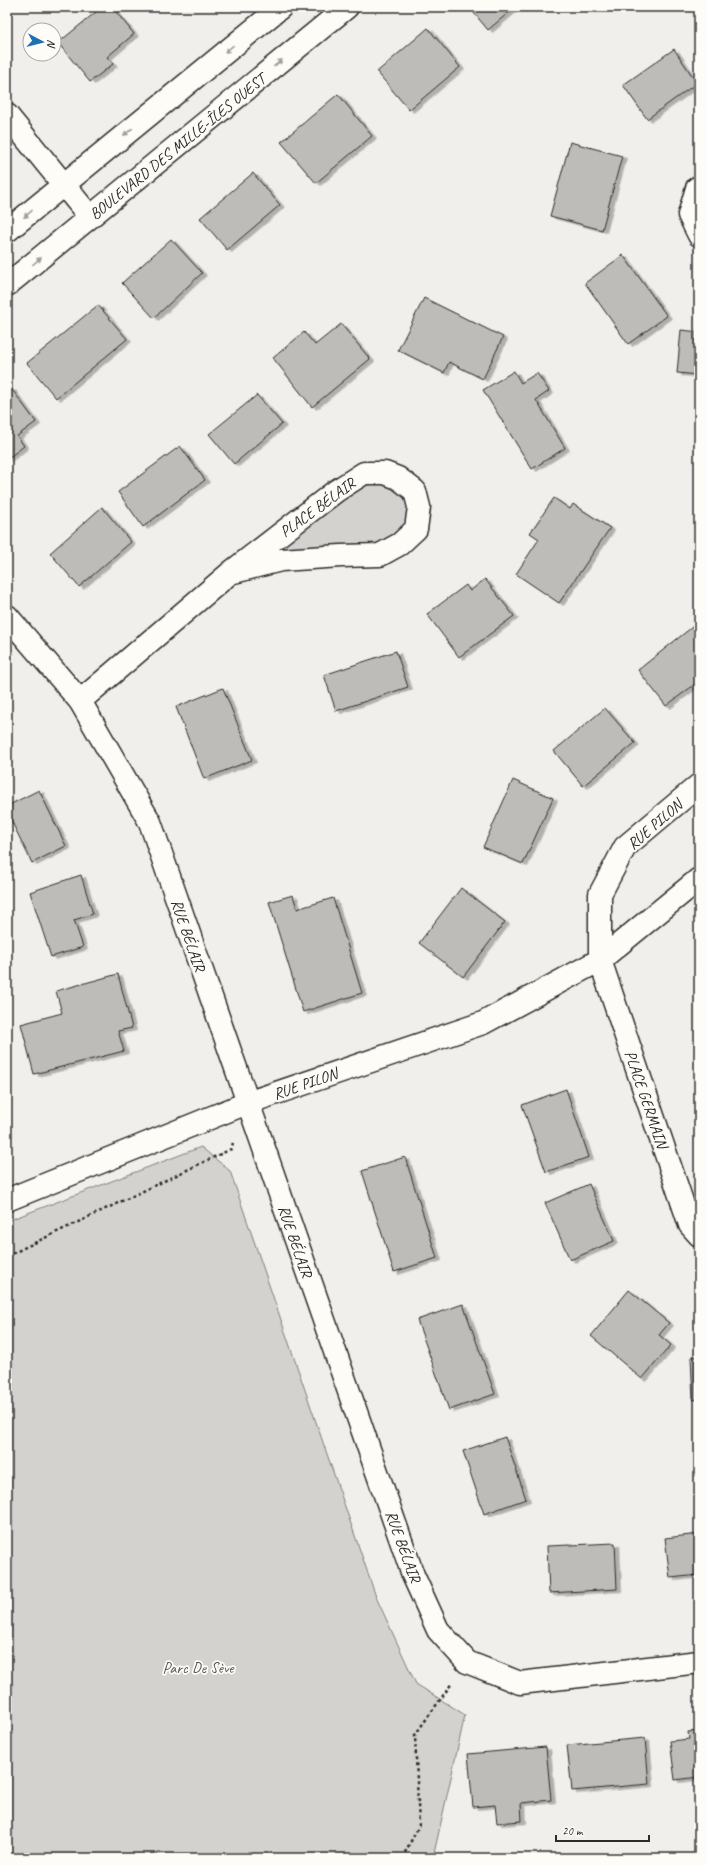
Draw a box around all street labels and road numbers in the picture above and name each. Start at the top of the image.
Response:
street label: BOULEVARD DES MILLE-ÎLES OUEST [85,67,273,224]
street label: PLACE BÉLAIR [276,473,361,542]
street label: RUE PILON [623,794,688,854]
street label: RUE BÉLAIR [166,897,210,976]
street label: PLACE GERMAIN [620,1048,673,1153]
street label: RUE PILON [271,1063,342,1104]
street label: RUE BÉLAIR [273,1203,317,1282]
street label: RUE BÉLAIR [381,1508,426,1587]

